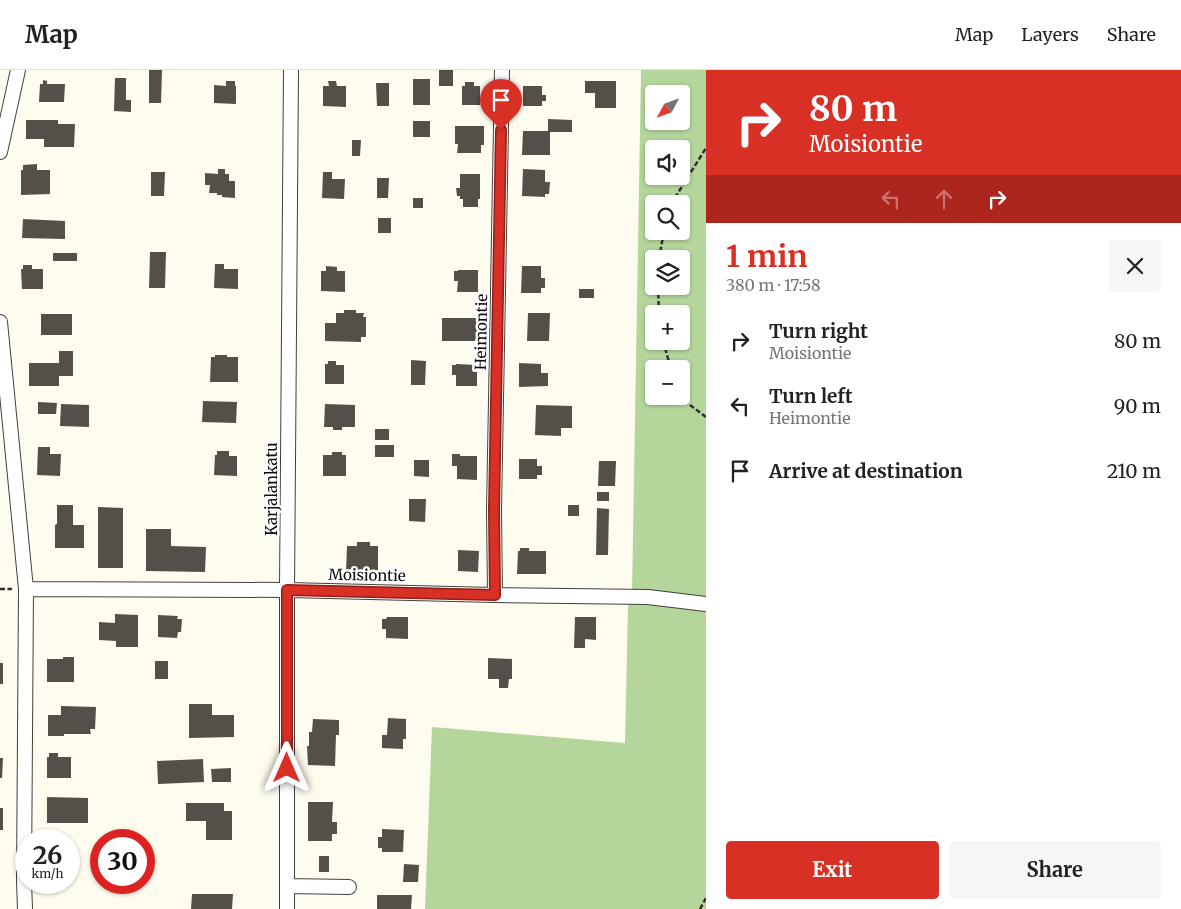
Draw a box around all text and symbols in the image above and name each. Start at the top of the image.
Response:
text: Map [25,19,78,50]
text: Map [955,23,993,46]
text: Layers [1021,23,1079,46]
text: Share [1107,23,1156,46]
pin [480,79,522,130]
north arrow [645,85,690,130]
map controls [645,85,690,405]
icon: arrive [487,86,515,114]
text: 80 m [809,87,897,131]
icon: right [726,90,791,155]
text: Moisiontie [809,130,922,158]
button: sound [645,140,690,185]
icon: left [877,185,905,213]
icon: ahead [930,185,958,213]
icon: right [983,185,1011,213]
button: search [645,195,690,240]
text: 1 min [726,237,808,275]
button: close [1109,240,1161,292]
button: layers [645,250,690,295]
text: 380 m · 17:58 [726,275,821,295]
street label: Heimontie [471,293,491,370]
button: + [645,305,690,350]
text: Turn right [769,319,868,343]
icon: right [726,327,754,355]
text: 80 m [1114,329,1161,353]
text: Moisiontie [769,343,851,363]
button: − [645,360,690,405]
text: Turn left [769,384,853,408]
icon: left [726,392,754,420]
text: 90 m [1114,394,1161,418]
text: Heimontie [769,408,850,428]
street label: Karjalankatu [262,442,281,536]
icon: arrive [726,457,754,485]
text: Arrive at destination [769,459,963,483]
text: 210 m [1107,459,1161,483]
street label: Moisiontie [328,565,406,585]
position arrow [260,741,312,793]
speed limit sign: 30 [90,829,155,894]
text: 26 [33,839,62,871]
button: Exit [726,841,939,899]
button: Share [949,841,1161,899]
text: km/h [32,866,63,881]

